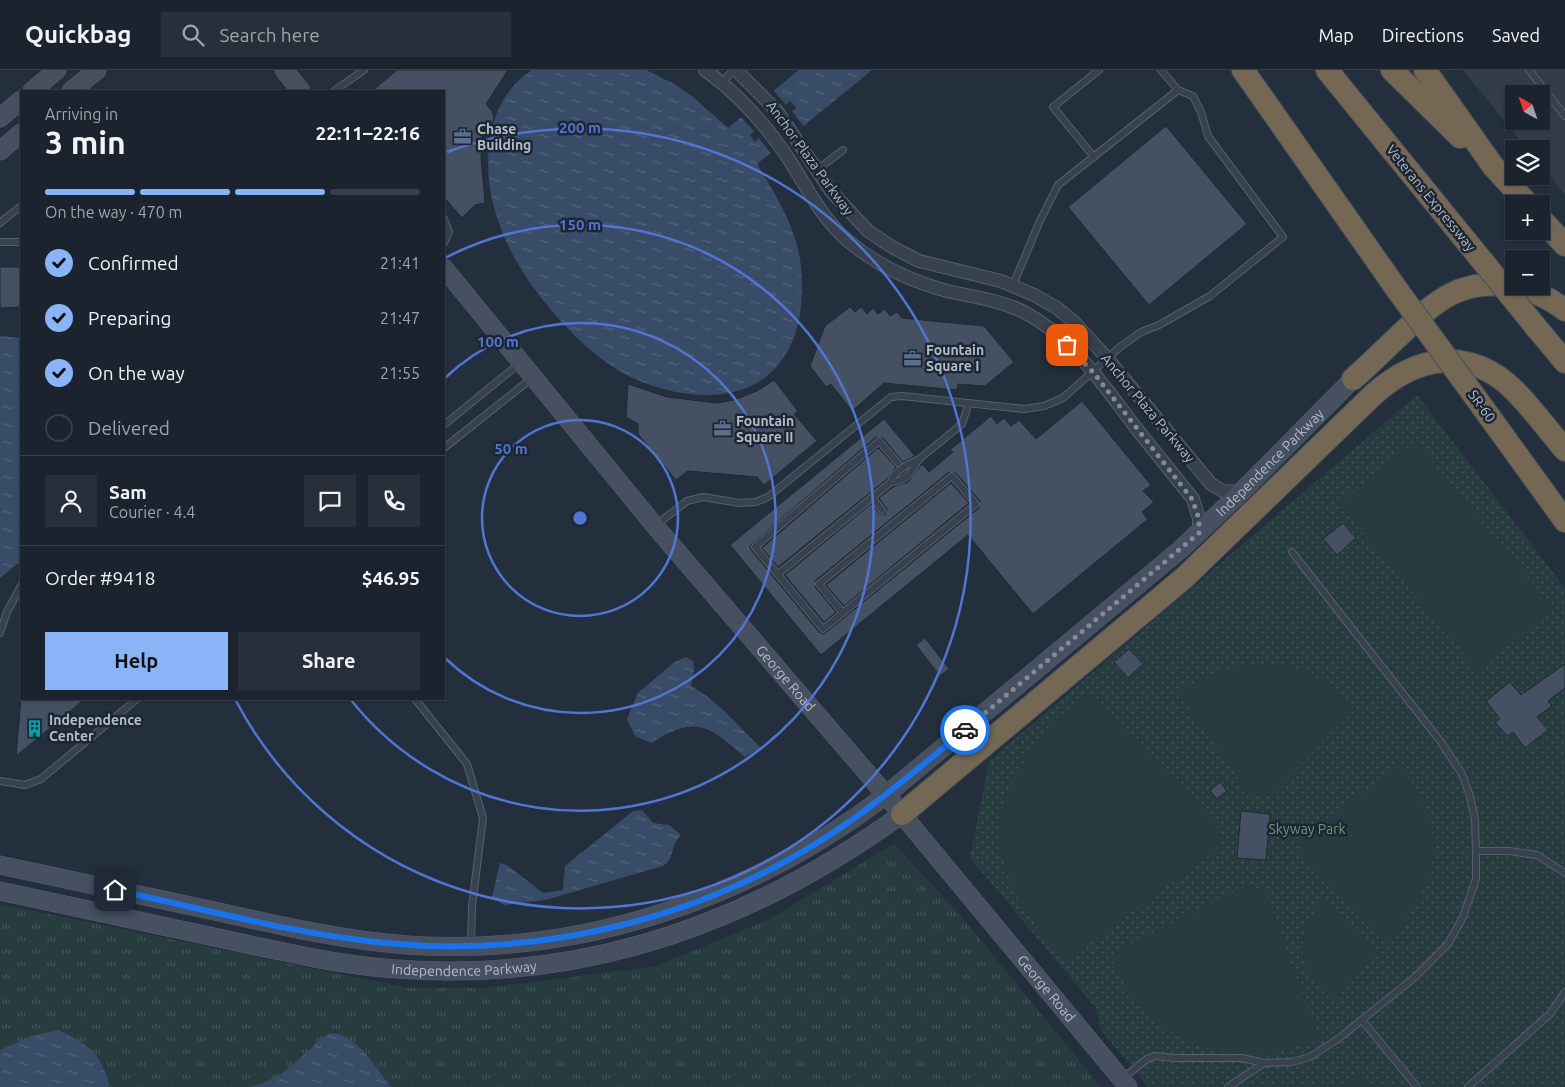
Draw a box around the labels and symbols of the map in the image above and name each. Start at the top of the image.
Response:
north arrow [1505,85,1550,130]
street label: Anchor Plaza Parkway [763,98,857,218]
text: 200 m [559,119,601,136]
place label: Chase Building [477,121,531,153]
office icon: Chase Building [453,127,473,147]
street label: Veterans Expressway [1383,142,1479,255]
text: 150 m [559,216,601,233]
pin [1046,324,1088,366]
text: 100 m [477,333,519,350]
place label: Fountain Square I [926,342,984,374]
office icon: Fountain Square I [902,348,922,368]
street label: Anchor Plaza Parkway [1098,350,1198,466]
street label: SR-60 [1465,387,1499,425]
street label: Independence Parkway [1213,405,1327,520]
place label: Fountain Square II [736,413,794,445]
office icon: Fountain Square II [712,419,732,439]
text: 50 m [494,440,528,457]
centre of rings [571,509,589,527]
street label: George Road [753,642,818,715]
courier [940,705,990,755]
place label: Independence Center [49,712,142,744]
building icon: Independence Center [25,718,45,738]
park label: Skyway Park [1268,821,1346,837]
pin [94,869,136,911]
street label: George Road [1014,952,1079,1025]
street label: Independence Parkway [391,958,538,979]

